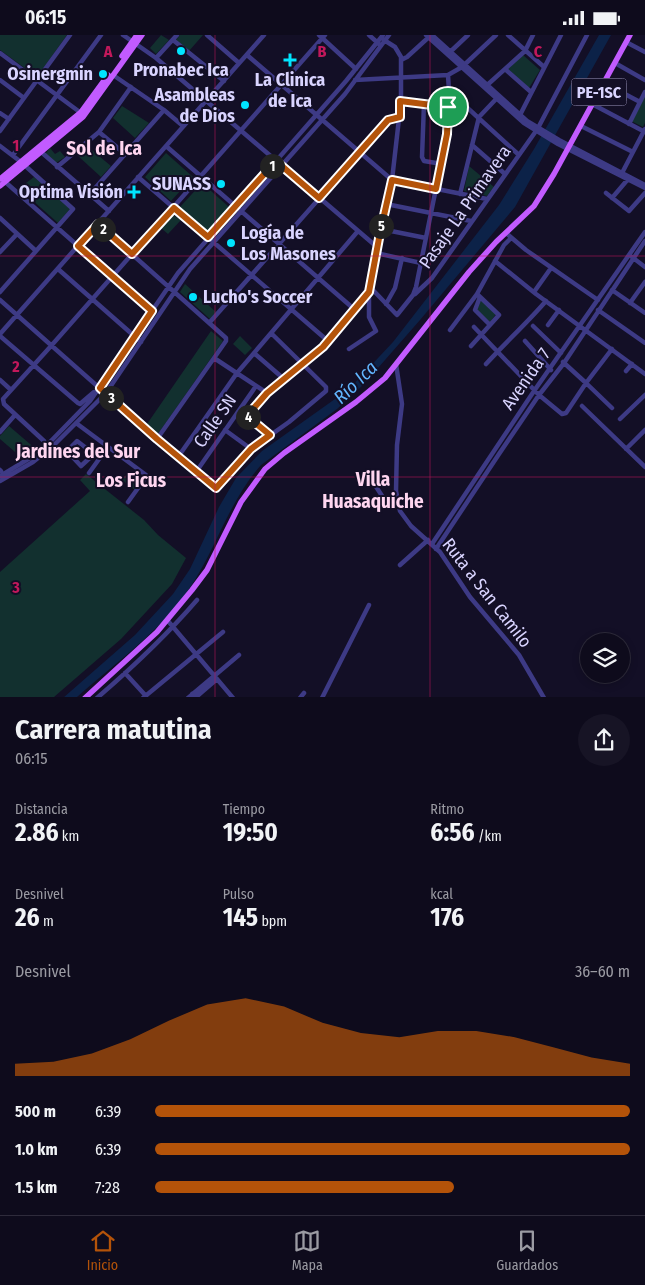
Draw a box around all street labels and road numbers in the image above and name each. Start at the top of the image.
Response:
road number: PE-1SC [572,79,626,105]
street label: Pasaje La Primavera [414,141,516,273]
street label: Avenida 7 [497,344,555,414]
street label: Calle SN [189,390,241,452]
street label: Ruta a San Camilo [437,534,537,652]

